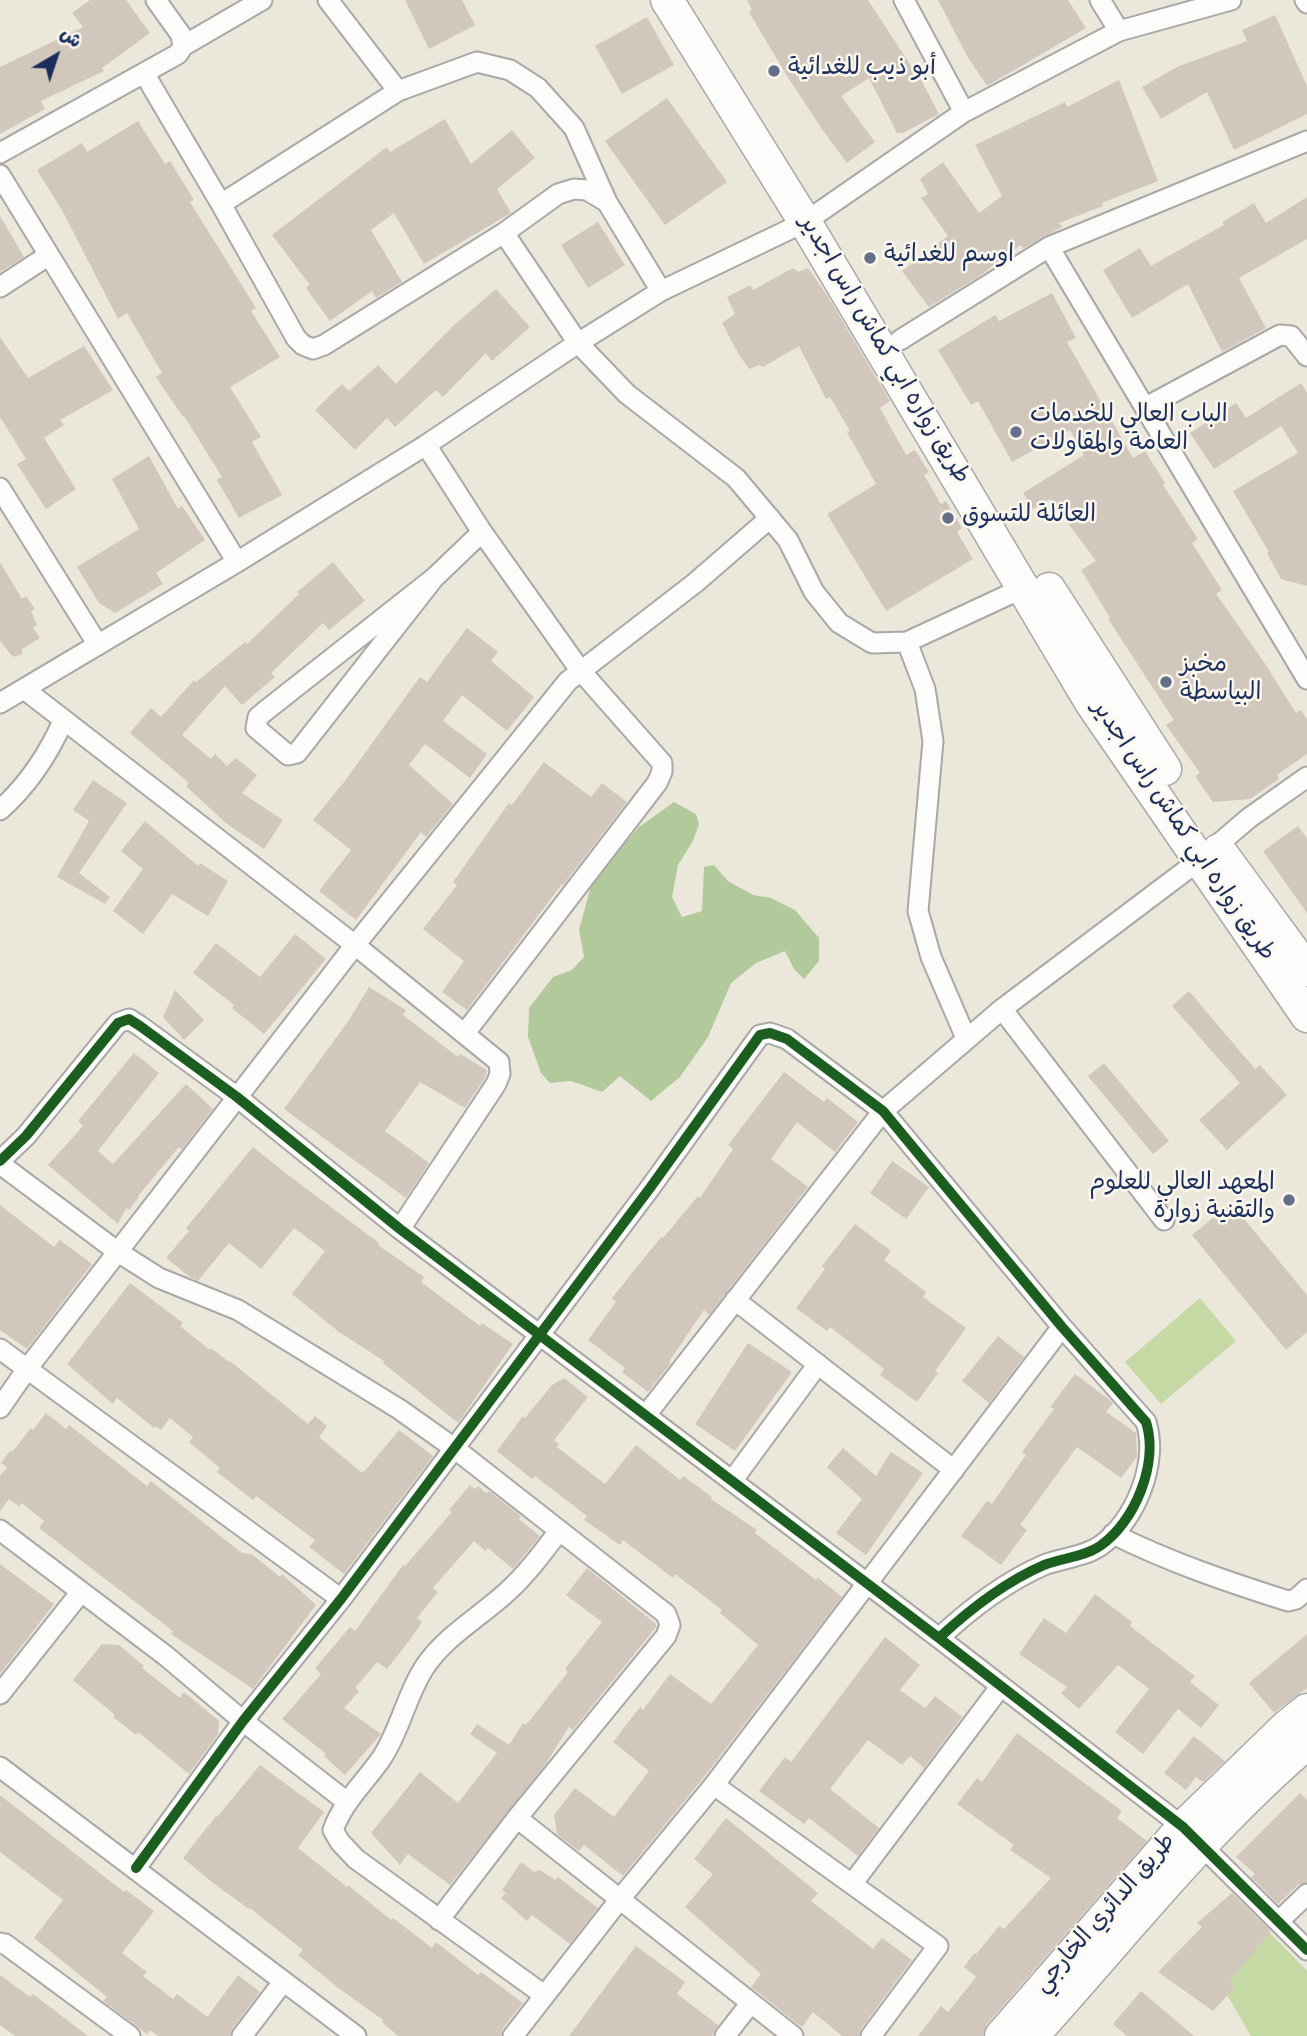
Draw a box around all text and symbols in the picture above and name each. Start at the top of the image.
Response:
north arrow [21,21,91,91]
text: ش [53,22,86,56]
place label: أبو ذيب للغدائية [788,57,936,85]
marker: أبو ذيب للغدائية [766,63,782,79]
street label: طريق زواره ابي كماش راس اجدير [790,211,974,491]
place label: اوسم للغدائية [884,244,1014,272]
marker: اوسم للغدائية [862,250,878,266]
place label: الباب العالي للخدمات العامة والمقاولات [1030,404,1228,460]
marker: الباب العالي للخدمات العامة والمقاولات [1008,424,1024,440]
place label: العائلة للتسوق [962,504,1096,532]
marker: العائلة للتسوق [940,510,956,526]
place label: مخبز البياسطة [1180,654,1261,710]
marker: مخبز البياسطة [1158,674,1174,690]
street label: طريق زواره ابي كماش راس اجدير [1083,696,1279,968]
place label: المعهد العالي للعلوم والتقنية زوارة [1089,1172,1275,1228]
marker: المعهد العالي للعلوم والتقنية زوارة [1281,1192,1297,1208]
street label: طريق الدائري الخارجي [1030,1829,1184,2001]

